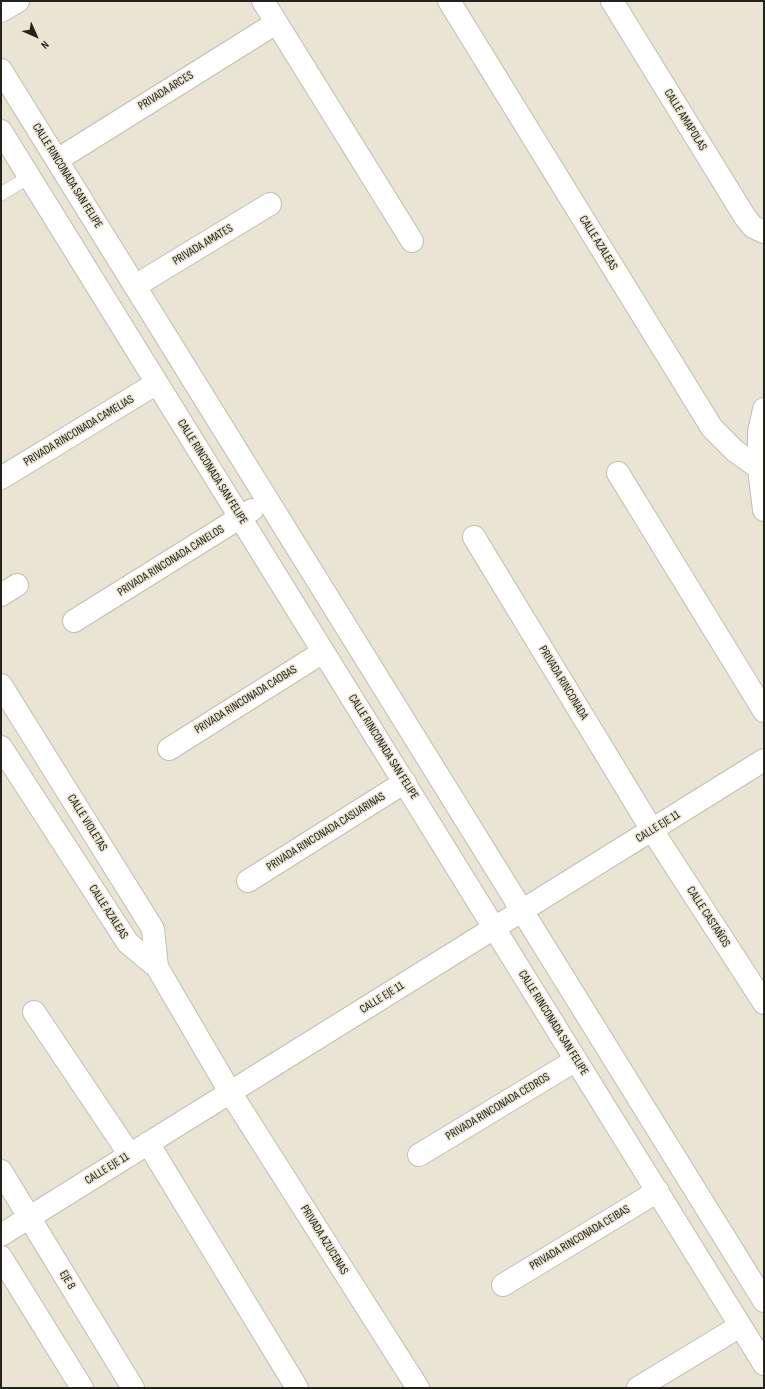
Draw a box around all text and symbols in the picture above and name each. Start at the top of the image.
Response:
north arrow [16,16,56,56]
text: N [38,38,52,52]
street label: PRIVADA ARCES [136,68,196,114]
street label: CALLE AMAPOLAS [660,87,710,153]
street label: CALLE RINCONADA SAN FELIPE [29,121,105,231]
street label: CALLE AZALEAS [576,213,620,273]
street label: PRIVADA AMATES [170,221,236,269]
street label: PRIVADA RINCONADA CAMELIAS [21,392,137,470]
street label: CALLE RINCONADA SAN FELIPE [174,417,250,527]
street label: PRIVADA RINCONADA CANELOS [115,522,227,600]
street label: PRIVADA RINCONADA [535,643,591,723]
street label: PRIVADA RINCONADA CAOBAS [192,663,300,737]
street label: CALLE RINCONADA SAN FELIPE [345,692,421,802]
street label: PRIVADA RINCONADA CASUARINAS [264,790,388,874]
street label: CALLE VIOLETAS [64,792,110,854]
street label: CALLE EJE 11 [633,808,683,846]
street label: CALLE AZALEAS [85,882,131,942]
street label: CALLE CASTAÑOS [683,884,733,950]
street label: CALLE RINCONADA SAN FELIPE [515,968,591,1078]
street label: CALLE EJE 11 [357,979,407,1017]
street label: PRIVADA RINCONADA CEDROS [443,1070,553,1144]
street label: CALLE EJE 11 [82,1150,132,1188]
street label: PRIVADA RINCONADA CEIBAS [527,1202,633,1274]
street label: PRIVADA AZUCENAS [297,1203,351,1277]
street label: EJE 8 [56,1268,78,1292]

